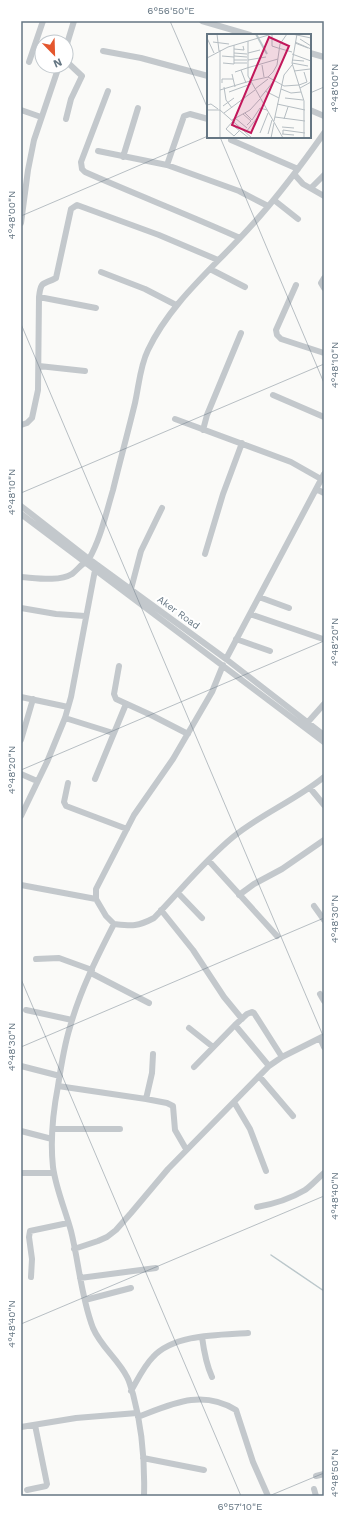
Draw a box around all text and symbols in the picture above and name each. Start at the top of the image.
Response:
text: 6°56'50"E [147,5,195,16]
north arrow [34,34,74,74]
inset map [207,34,311,138]
text: N [51,55,64,70]
text: 4°48'00"N [329,64,340,112]
text: 4°48'00"N [6,191,17,239]
text: 4°48'10"N [329,342,340,388]
text: 4°48'10"N [6,469,17,515]
street label: Aker Road [155,593,202,631]
text: 4°48'20"N [329,618,340,666]
text: 4°48'20"N [6,746,17,794]
text: 4°48'30"N [329,895,340,943]
text: 4°48'30"N [6,1023,17,1071]
text: 4°48'40"N [329,1172,340,1220]
text: 4°48'40"N [6,1300,17,1348]
text: 4°48'50"N [329,1449,340,1497]
text: 6°57'10"E [218,1501,262,1512]

